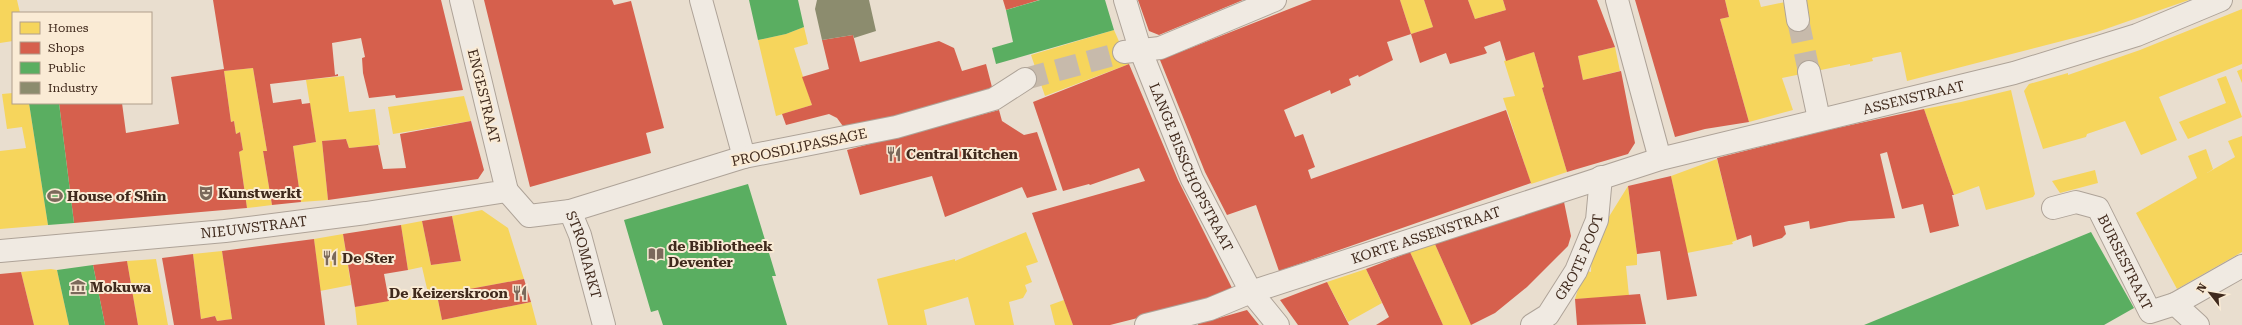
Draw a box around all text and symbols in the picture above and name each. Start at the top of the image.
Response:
legend [12,12,152,104]
text: Homes [48,21,89,35]
text: Shops [48,41,84,55]
street label: ENGESTRAAT [465,47,503,145]
text: Public [48,61,86,75]
street label: ASSENSTRAAT [1861,77,1966,117]
street label: LANGE BISSCHOPSTRAAT [1146,80,1236,254]
text: Industry [48,81,99,95]
street label: PROOSDIJPASSAGE [730,125,868,169]
restaurant icon: Central Kitchen [885,145,903,163]
place label: Central Kitchen [906,146,1019,162]
theatre icon: Kunstwerkt [197,184,215,202]
place label: Kunstwerkt [218,185,302,201]
sports icon: House of Shin [46,187,64,205]
place label: House of Shin [67,188,167,204]
street label: KORTE ASSENSTRAAT [1349,203,1503,267]
street label: STROMARKT [563,208,605,300]
street label: BURSESTRAAT [2094,212,2156,312]
street label: NIEUWSTRAAT [200,213,308,241]
street label: GROTE POOT [1552,213,1606,303]
place label: de Bibliotheek Deventer [668,238,773,270]
library icon: de Bibliotheek Deventer [647,245,665,263]
restaurant icon: De Ster [321,249,339,267]
place label: De Ster [342,250,395,266]
north arrow [2190,273,2230,313]
museum icon: Mokuwa [69,278,87,296]
place label: Mokuwa [90,279,152,295]
text: N [2194,281,2210,295]
restaurant icon: De Keizerskroon [511,284,529,302]
place label: De Keizerskroon [389,285,509,301]

